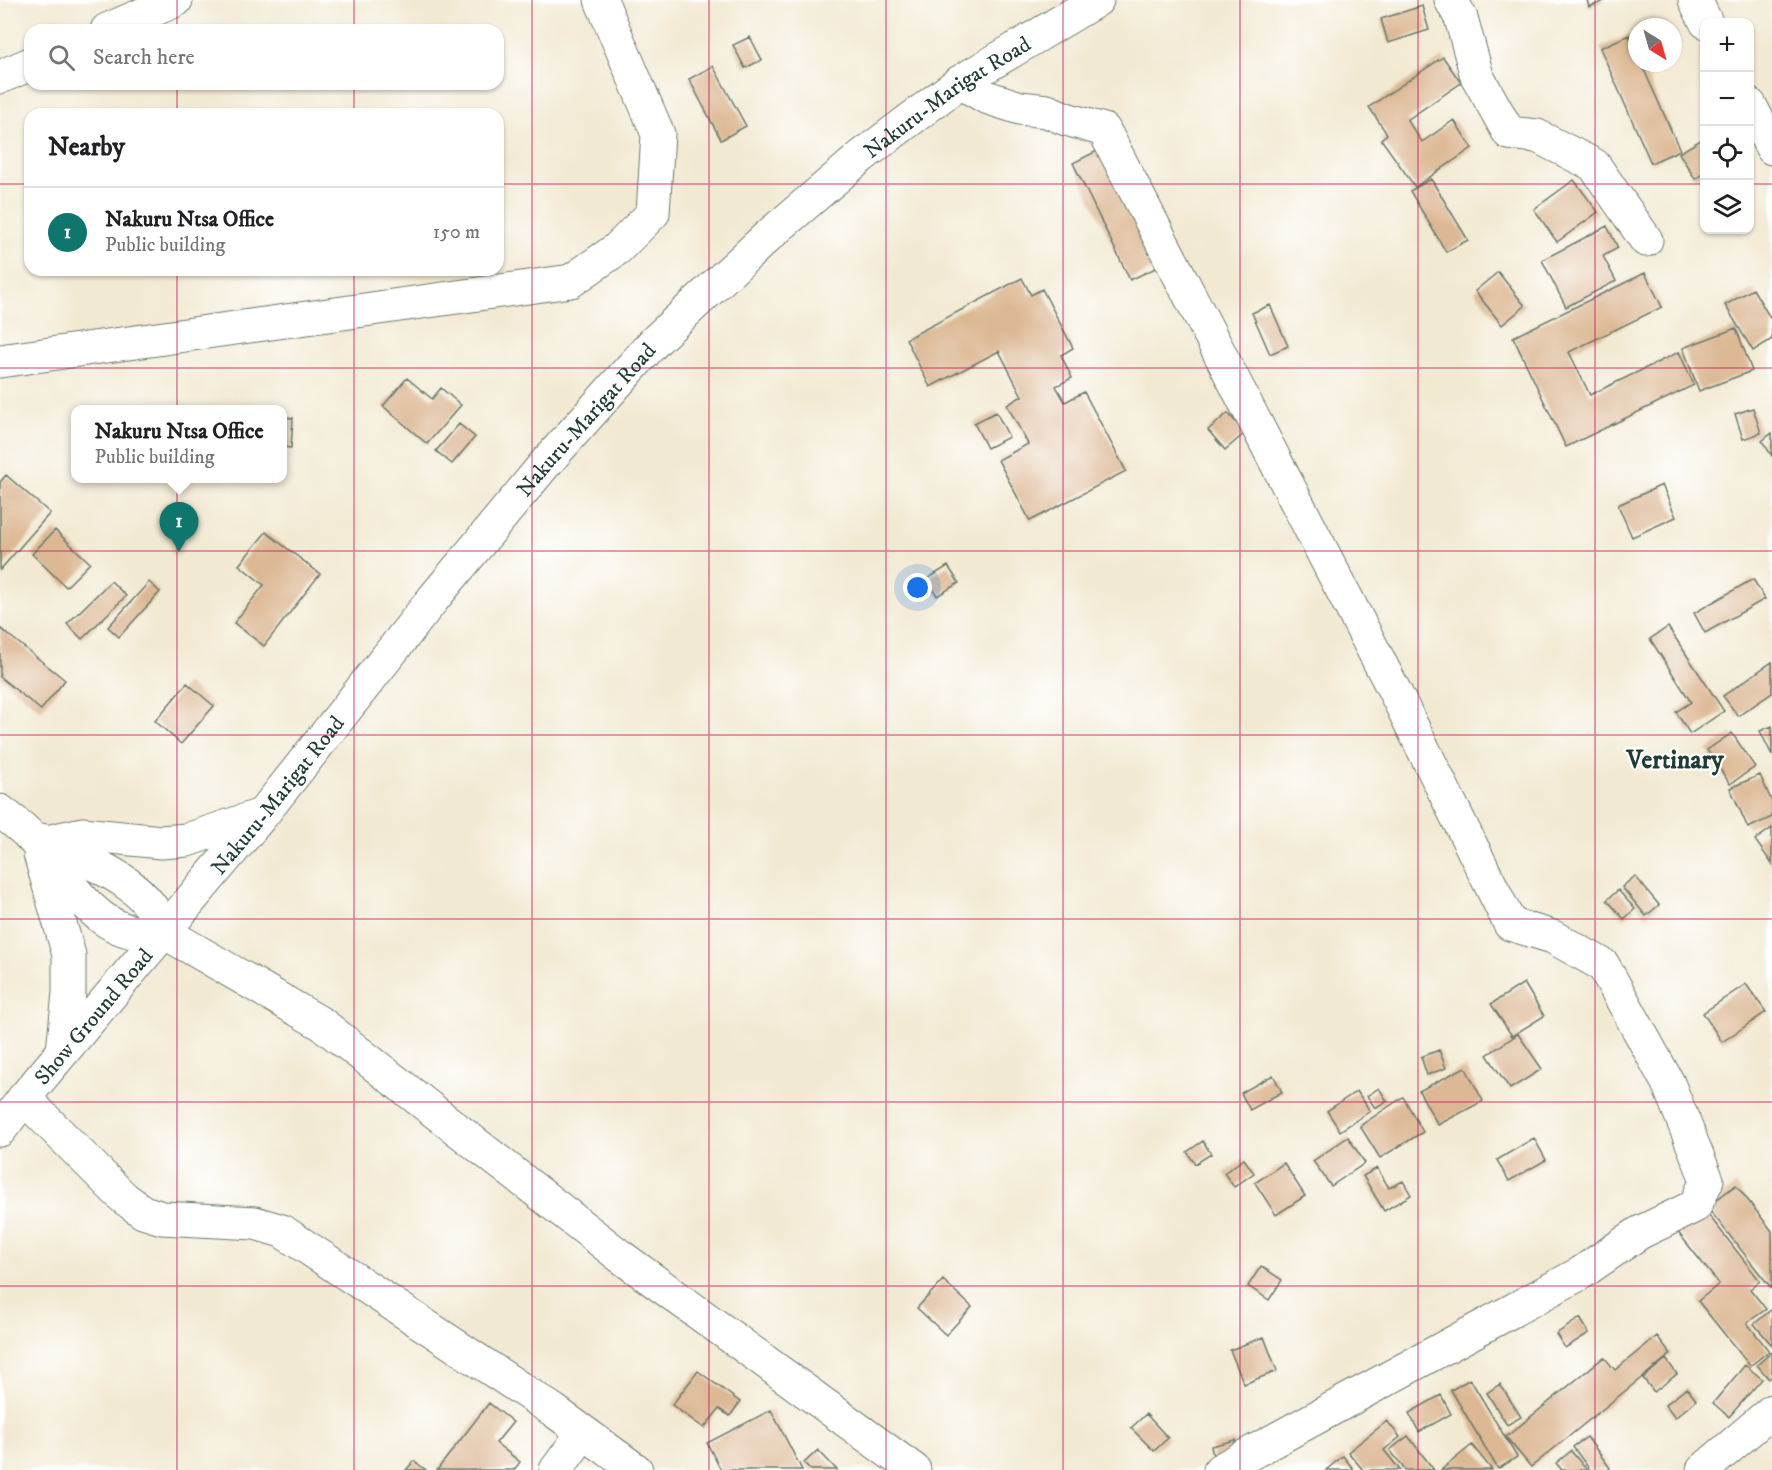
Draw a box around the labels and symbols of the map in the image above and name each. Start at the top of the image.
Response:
north arrow [1628,18,1682,72]
street label: Nakuru-Marigat Road [859,31,1036,165]
street label: Nakuru-Marigat Road [511,338,662,503]
pin: 1 [160,502,198,552]
your location [903,573,932,602]
street label: Nakuru-Marigat Road [206,711,351,881]
district label: Vertinary [1625,744,1724,777]
street label: Show Ground Road [29,943,159,1091]

